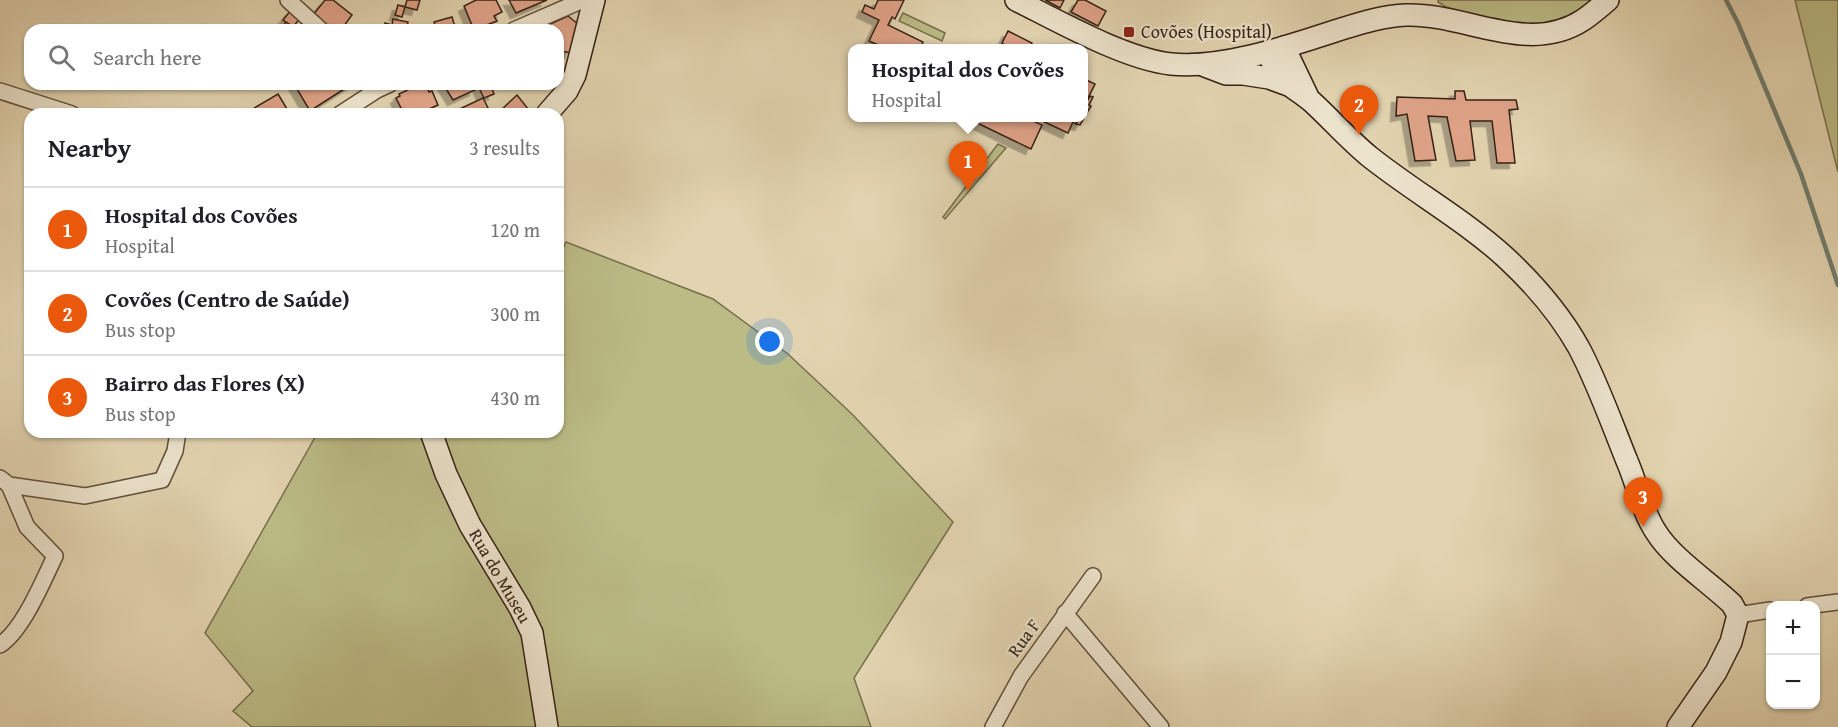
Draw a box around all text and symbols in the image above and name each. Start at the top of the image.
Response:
place label: Covões (Hospital) [1141,18,1272,45]
search box [24,24,564,90]
marker: Covões (Hospital) [1122,25,1136,39]
icon: search [45,41,78,74]
text: Search here [93,41,202,73]
popup [848,44,1088,122]
text: Hospital dos Covões [872,53,1064,85]
text: Hospital [872,85,942,114]
pin: 2 [1340,86,1378,135]
text: Nearby [48,128,131,167]
text: 3 results [469,133,540,162]
pin: 1 [948,142,988,191]
text: Hospital dos Covões [105,199,298,231]
text: 1 [62,215,73,244]
text: 120 m [490,215,540,244]
text: Hospital [105,231,175,260]
text: Covões (Centro de Saúde) [105,283,350,315]
text: 2 [62,299,73,328]
text: 300 m [490,299,540,328]
text: Bus stop [105,315,176,344]
your location [755,327,784,356]
text: Bairro das Flores (X) [105,367,305,399]
text: 3 [62,383,73,412]
text: 430 m [490,383,540,412]
text: Bus stop [105,399,176,428]
pin: 3 [1624,478,1662,527]
street label: Rua do Museu [462,523,539,628]
map controls [1766,601,1820,709]
button: + [1766,601,1820,655]
street label: Rua F [1001,613,1047,662]
button: − [1766,655,1820,709]

